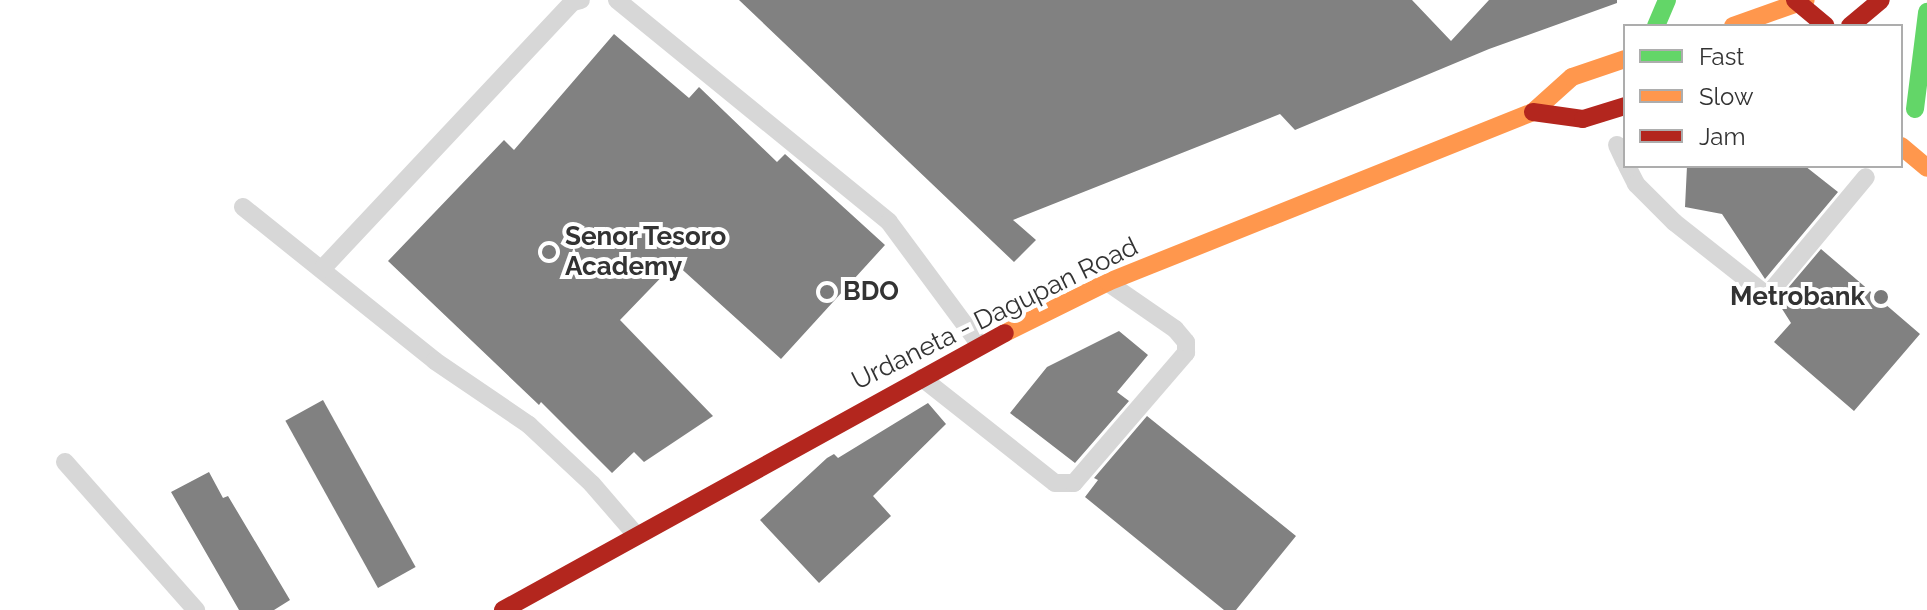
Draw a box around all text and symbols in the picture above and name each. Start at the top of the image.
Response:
legend [1623,24,1903,168]
text: Fast [1699,42,1744,71]
text: Slow [1699,82,1753,111]
text: Jam [1699,122,1745,151]
place label: Senor Tesoro Academy [565,221,728,282]
street label: Urdaneta - Dagupan Road [847,231,1143,397]
marker: Senor Tesoro Academy [540,243,558,261]
place label: BDO [843,276,899,308]
place label: Metrobank [1730,281,1865,313]
marker: BDO [818,283,836,301]
marker: Metrobank [1872,288,1890,306]

